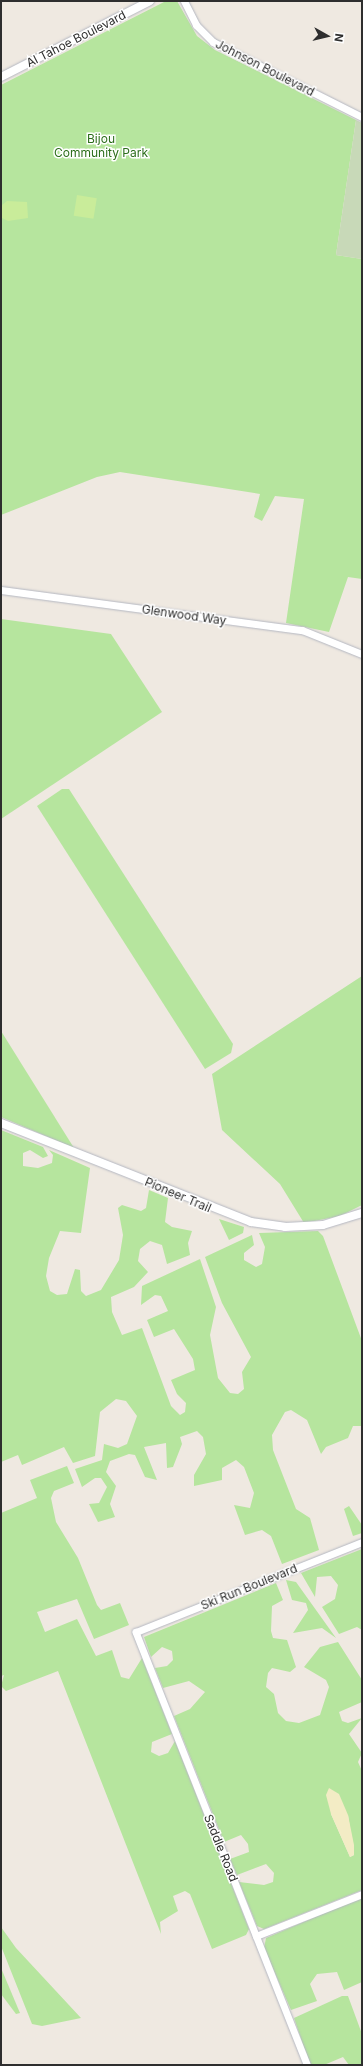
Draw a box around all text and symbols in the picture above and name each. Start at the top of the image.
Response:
street label: Al Tahoe Boulevard [24,8,128,70]
north arrow [307,16,347,56]
text: N [331,33,346,43]
street label: Johnson Boulevard [213,37,317,99]
park label: Bijou Community Park [54,132,148,160]
street label: Glenwood Way [141,602,227,628]
street label: Pioneer Trail [143,1175,213,1215]
street label: Ski Run Boulevard [199,1561,299,1613]
street label: Saddle Road [201,1812,241,1884]

